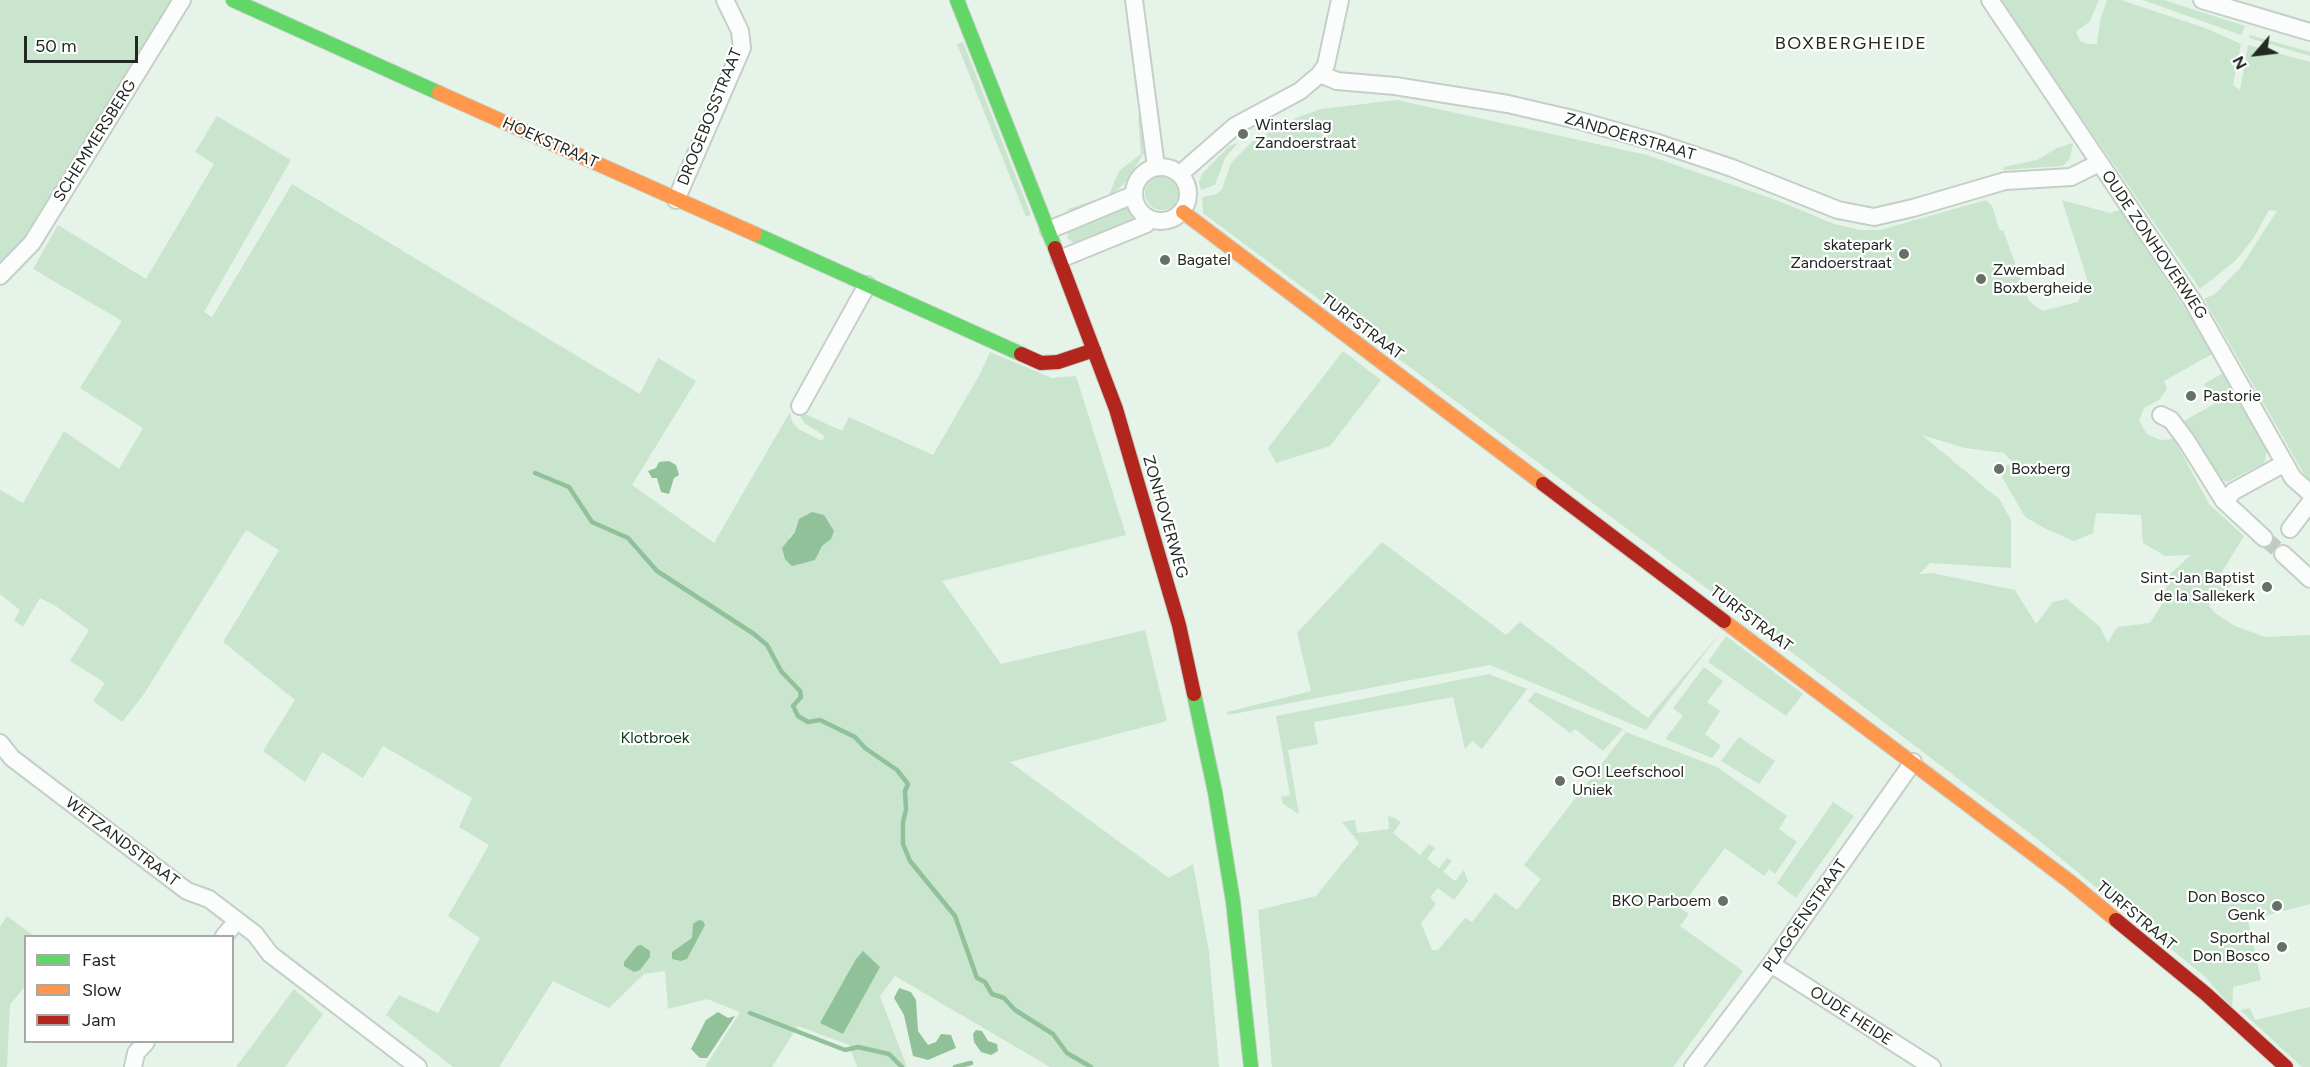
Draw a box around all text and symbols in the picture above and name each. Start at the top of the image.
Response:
scale bar [27,24,141,62]
north arrow [2226,24,2286,84]
district label: BOXBERGHEIDE [1775,33,1927,55]
text: 50 m [35,35,77,57]
street label: DROGEBOSSTRAAT [674,46,746,188]
text: N [2228,53,2251,73]
street label: SCHEMMERSBERG [50,76,140,206]
street label: ZANDOERSTRAAT [1562,109,1698,165]
street label: HOEKSTRAAT [499,113,601,173]
place label: Winterslag Zandoerstraat [1255,115,1356,153]
marker: Winterslag Zandoerstraat [1236,127,1250,141]
street label: OUDE ZONHOVERWEG [2097,167,2211,323]
place label: skatepark Zandoerstraat [1791,235,1892,273]
marker: skatepark Zandoerstraat [1897,247,1911,261]
place label: Bagatel [1177,250,1231,270]
marker: Bagatel [1158,253,1172,267]
place label: Zwembad Boxbergheide [1993,260,2092,298]
marker: Zwembad Boxbergheide [1974,272,1988,286]
street label: TURFSTRAAT [1317,290,1407,364]
place label: Pastorie [2203,386,2261,406]
marker: Pastorie [2184,389,2198,403]
street label: ZONHOVERWEG [1138,453,1192,581]
place label: Boxberg [2011,459,2070,479]
marker: Boxberg [1992,462,2006,476]
place label: Sint-Jan Baptist de la Sallekerk [2140,568,2255,606]
marker: Sint-Jan Baptist de la Sallekerk [2260,580,2274,594]
street label: TURFSTRAAT [1706,582,1796,656]
park label: Klotbroek [620,728,690,748]
place label: GO! Leefschool Uniek [1572,762,1684,800]
marker: GO! Leefschool Uniek [1553,774,1567,788]
street label: WETZANDSTRAAT [61,793,183,891]
street label: PLAGGENSTRAAT [1759,856,1851,976]
street label: TURFSTRAAT [2092,877,2180,955]
place label: Don Bosco Genk [2187,887,2265,925]
place label: BKO Parboem [1611,891,1711,911]
marker: BKO Parboem [1716,894,1730,908]
marker: Don Bosco Genk [2270,899,2284,913]
place label: Sporthal Don Bosco [2192,928,2270,966]
legend [24,935,234,1043]
marker: Sporthal Don Bosco [2275,940,2289,954]
text: Fast [82,949,116,971]
text: Slow [82,979,121,1001]
street label: OUDE HEIDE [1806,982,1896,1050]
text: Jam [82,1009,116,1031]

